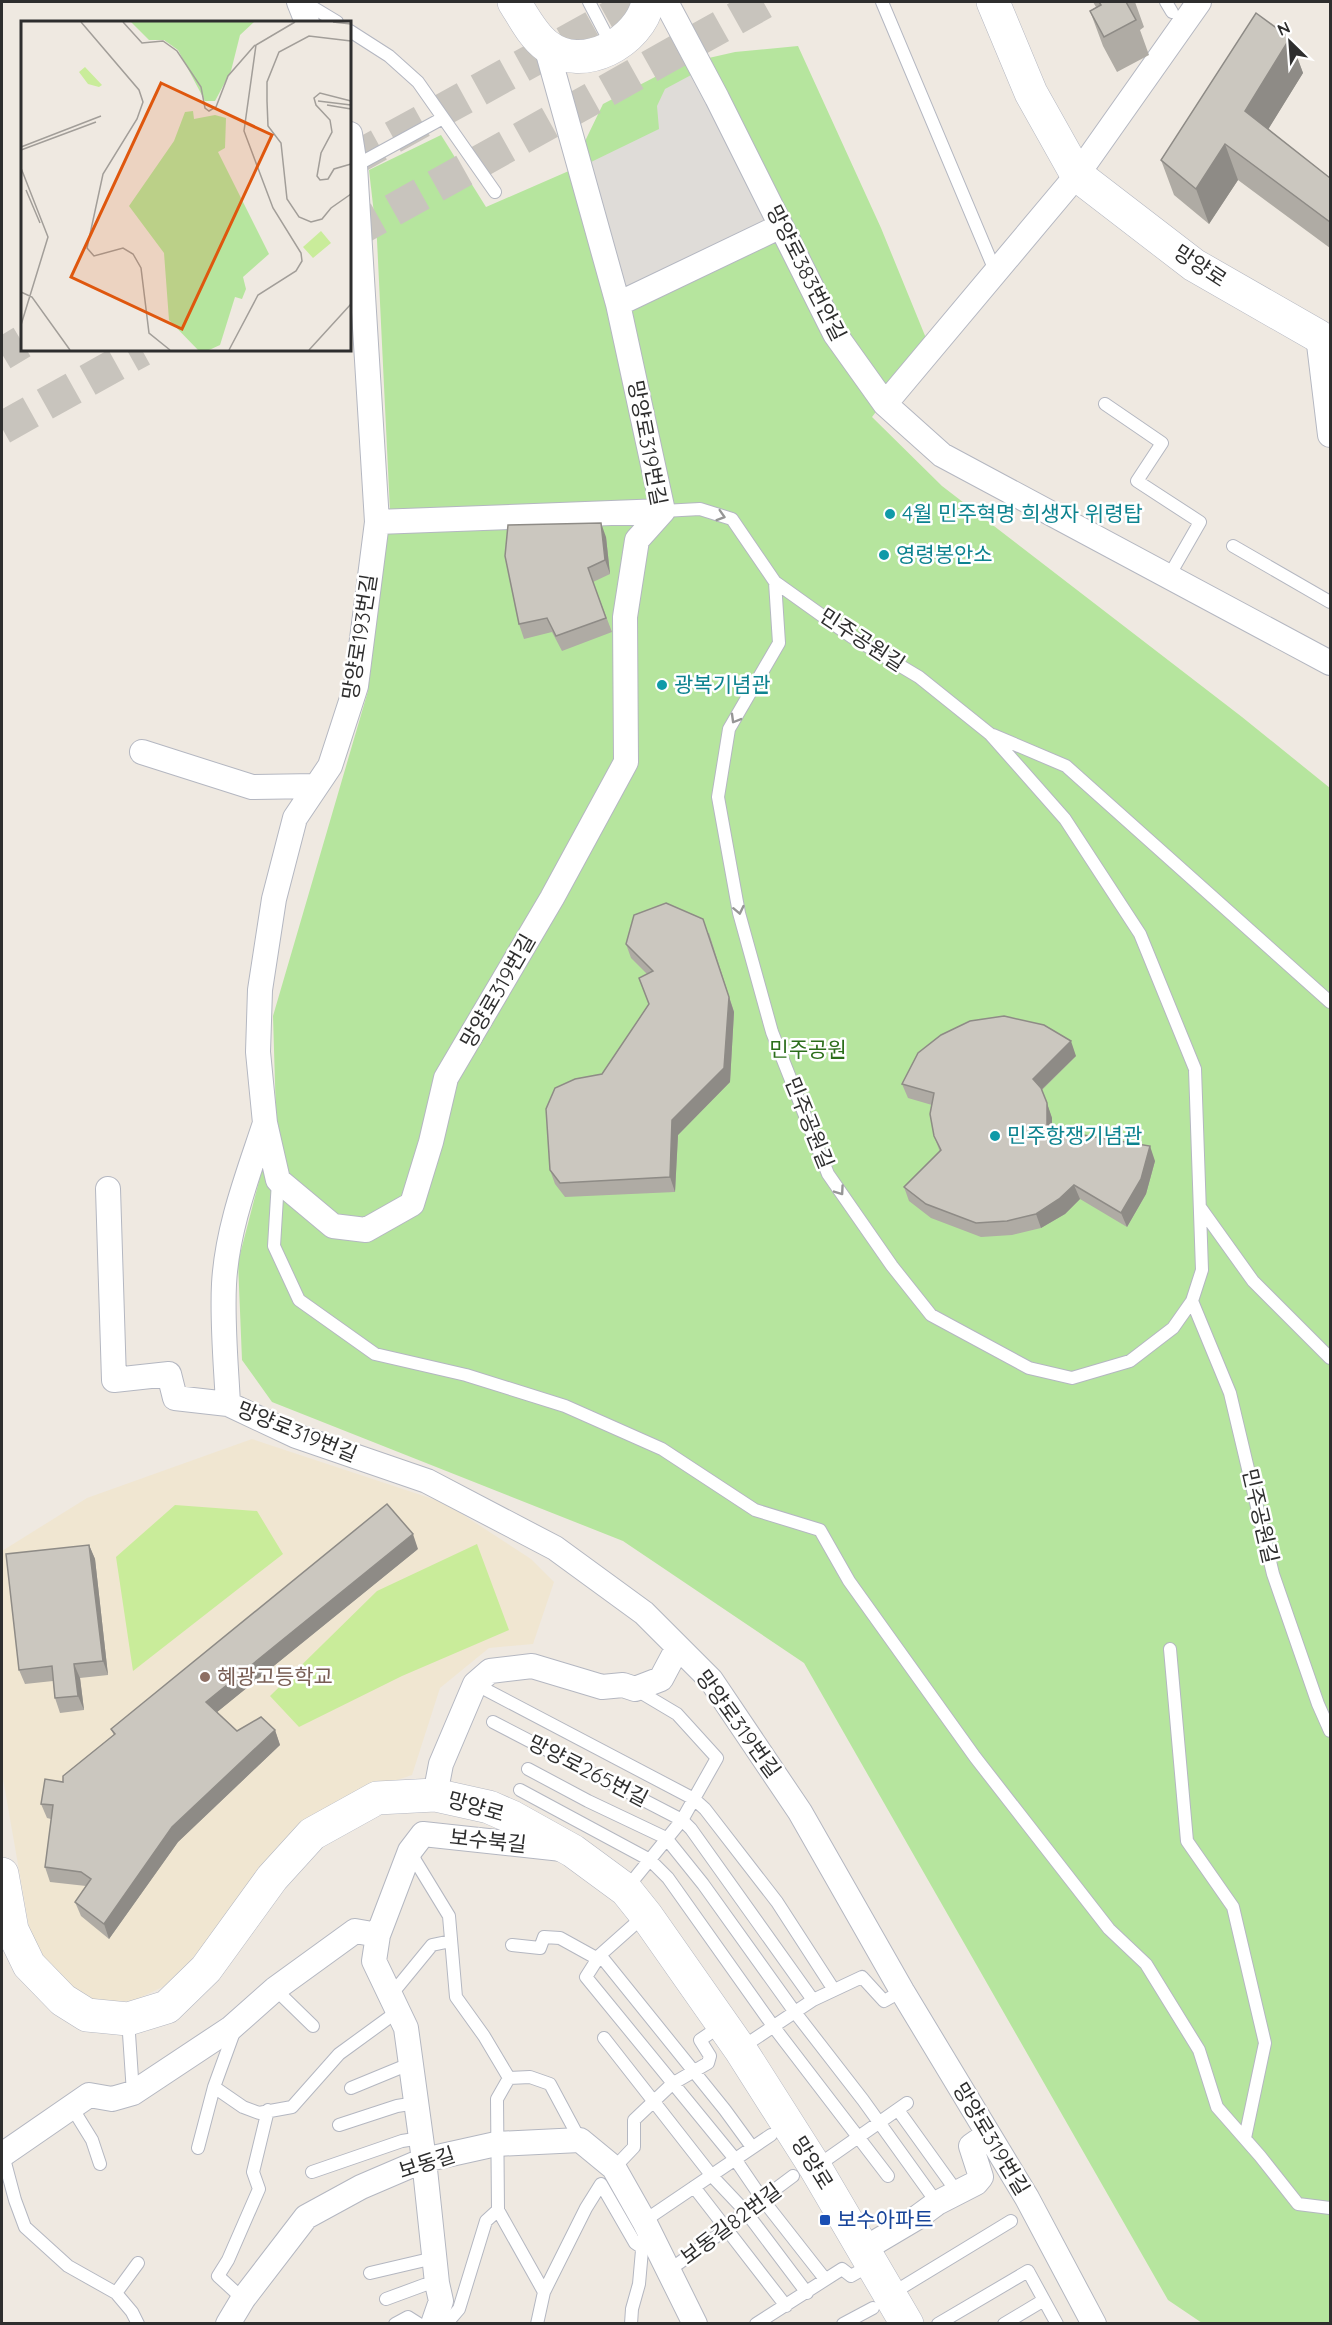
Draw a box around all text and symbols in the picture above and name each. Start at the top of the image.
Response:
north arrow [1260,12,1320,72]
text: N [1274,17,1293,40]
inset map [21,21,351,351]
street label: 망양로383번안길 [761,200,852,345]
street label: 망양로 [1169,238,1232,292]
street label: 망양로319번길 [623,378,673,508]
place label: 4월 민주혁명 희생자 위령탑 [902,500,1143,526]
marker: 4월 민주혁명 희생자 위령탑 [883,507,897,521]
one-way arrow [715,509,726,521]
place label: 영령봉안소 [896,541,993,567]
marker: 영령봉안소 [877,548,891,562]
street label: 망양로193번길 [336,572,382,702]
street label: 민주공원길 [815,602,910,676]
place label: 광복기념관 [674,671,771,697]
marker: 광복기념관 [655,678,669,692]
one-way arrow [730,713,742,723]
one-way arrow [732,905,745,915]
street label: 망양로319번길 [454,929,540,1052]
park label: 민주공원 [769,1036,847,1062]
street label: 민주공원길 [780,1073,840,1172]
place label: 민주항쟁기념관 [1007,1122,1142,1148]
marker: 민주항쟁기념관 [988,1129,1002,1143]
one-way arrow [833,1185,844,1196]
street label: 망양로319번길 [234,1395,361,1467]
street label: 민주공원길 [1237,1466,1285,1566]
place label: 혜광고등학교 [217,1663,333,1689]
street label: 망양로319번길 [691,1664,787,1782]
marker: 혜광고등학교 [198,1670,212,1684]
street label: 망양로265번길 [524,1729,653,1811]
street label: 망양로 [445,1786,508,1827]
street label: 보수북길 [448,1823,528,1857]
street label: 망양로319번길 [948,2077,1036,2200]
street label: 망양로 [786,2131,839,2194]
street label: 보동길 [395,2141,458,2183]
street label: 보동길82번길 [675,2177,786,2270]
place label: 보수아파트 [837,2206,934,2232]
marker: 보수아파트 [818,2213,832,2227]

